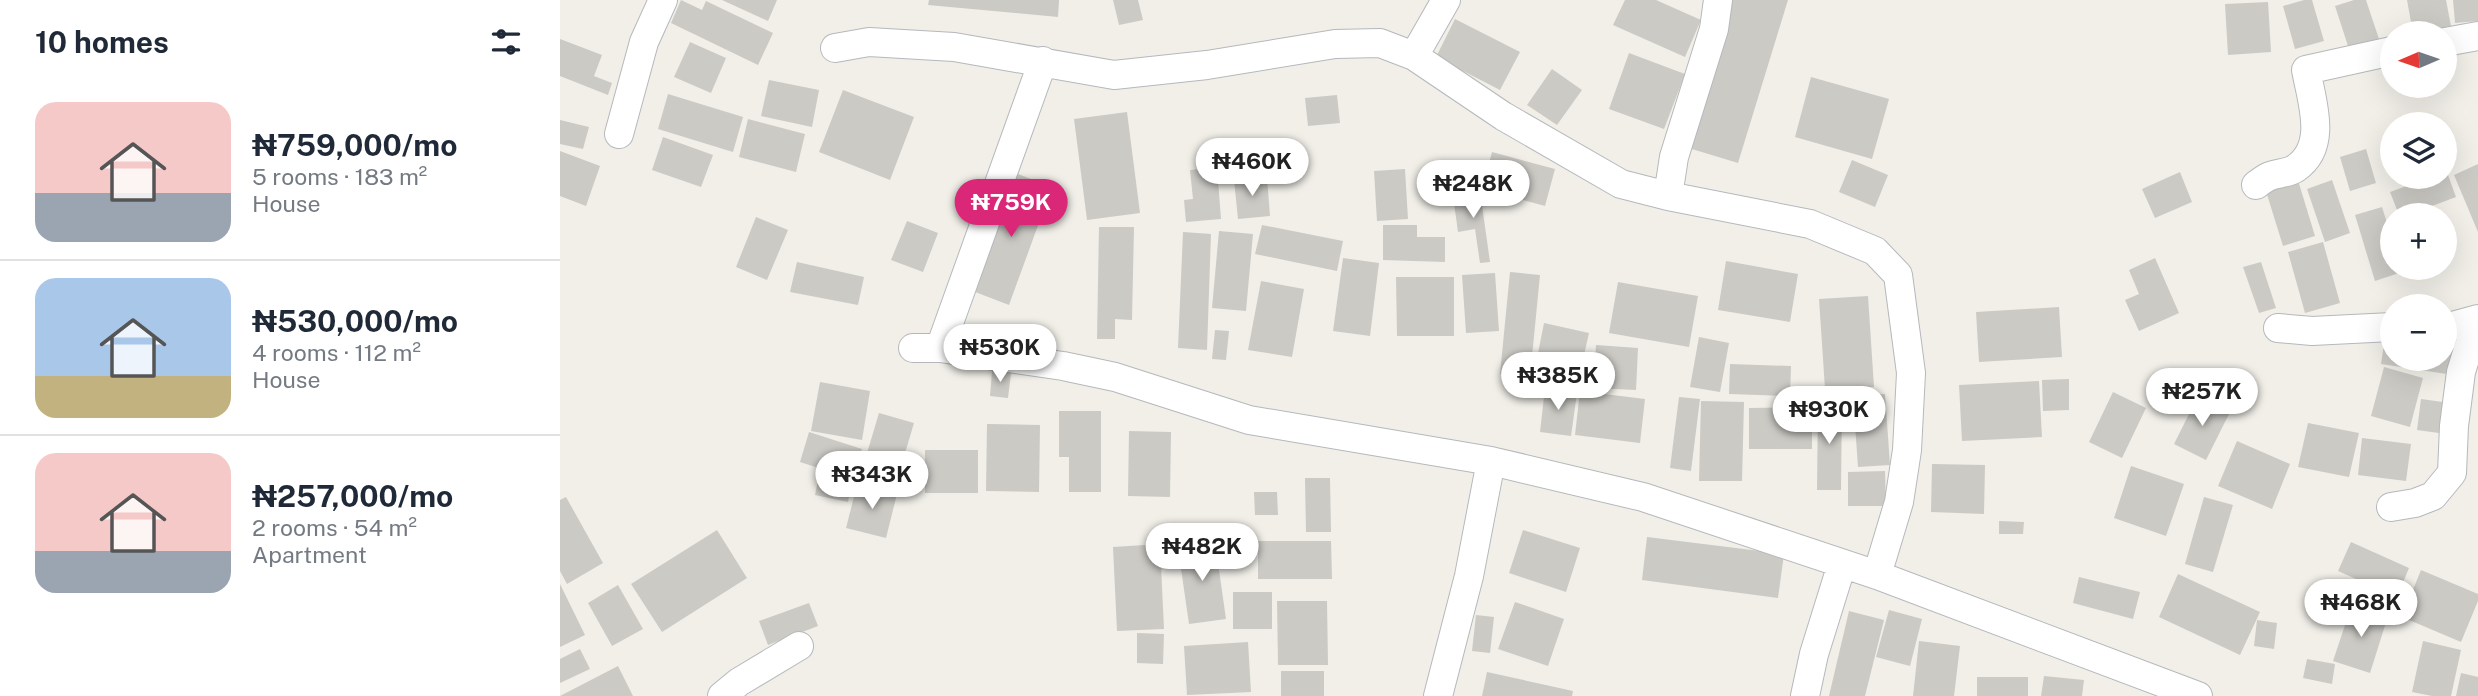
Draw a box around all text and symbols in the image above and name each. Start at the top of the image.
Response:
north arrow [2380,21,2457,98]
map controls [2380,21,2457,371]
icon: filters [487,23,525,61]
text: 10 homes [35,24,169,60]
button: layers [2380,112,2457,189]
text: ₦759,000/mo [252,127,457,163]
icon: home [91,130,175,214]
pin: ₦460K [1203,138,1301,198]
text: ₦460K [1212,147,1292,174]
pin: ₦248K [1424,160,1522,220]
text: 5 rooms · 183 m² [252,163,427,190]
text: ₦248K [1433,169,1513,196]
pin: ₦759K [962,180,1060,239]
text: ₦759K [971,188,1051,215]
text: House [252,190,320,217]
button: + [2380,203,2457,280]
button: − [2380,294,2457,371]
text: ₦530,000/mo [252,303,458,339]
icon: home [91,306,175,390]
pin: ₦530K [951,324,1049,384]
text: ₦530K [959,333,1041,360]
text: 4 rooms · 112 m² [252,339,421,366]
pin: ₦385K [1509,352,1607,412]
text: ₦385K [1517,361,1599,388]
text: House [252,366,320,393]
pin: ₦257K [2153,368,2251,428]
text: ₦257K [2162,377,2242,404]
pin: ₦930K [1780,386,1878,446]
text: ₦930K [1789,395,1869,422]
pin: ₦343K [823,452,921,511]
text: ₦343K [831,460,913,487]
text: ₦257,000/mo [252,478,453,514]
icon: home [91,481,175,565]
text: 2 rooms · 54 m² [252,514,417,541]
pin: ₦482K [1153,524,1251,583]
text: ₦482K [1162,532,1242,559]
text: Apartment [252,541,367,568]
pin: ₦468K [2312,580,2410,639]
text: ₦468K [2320,588,2402,615]

